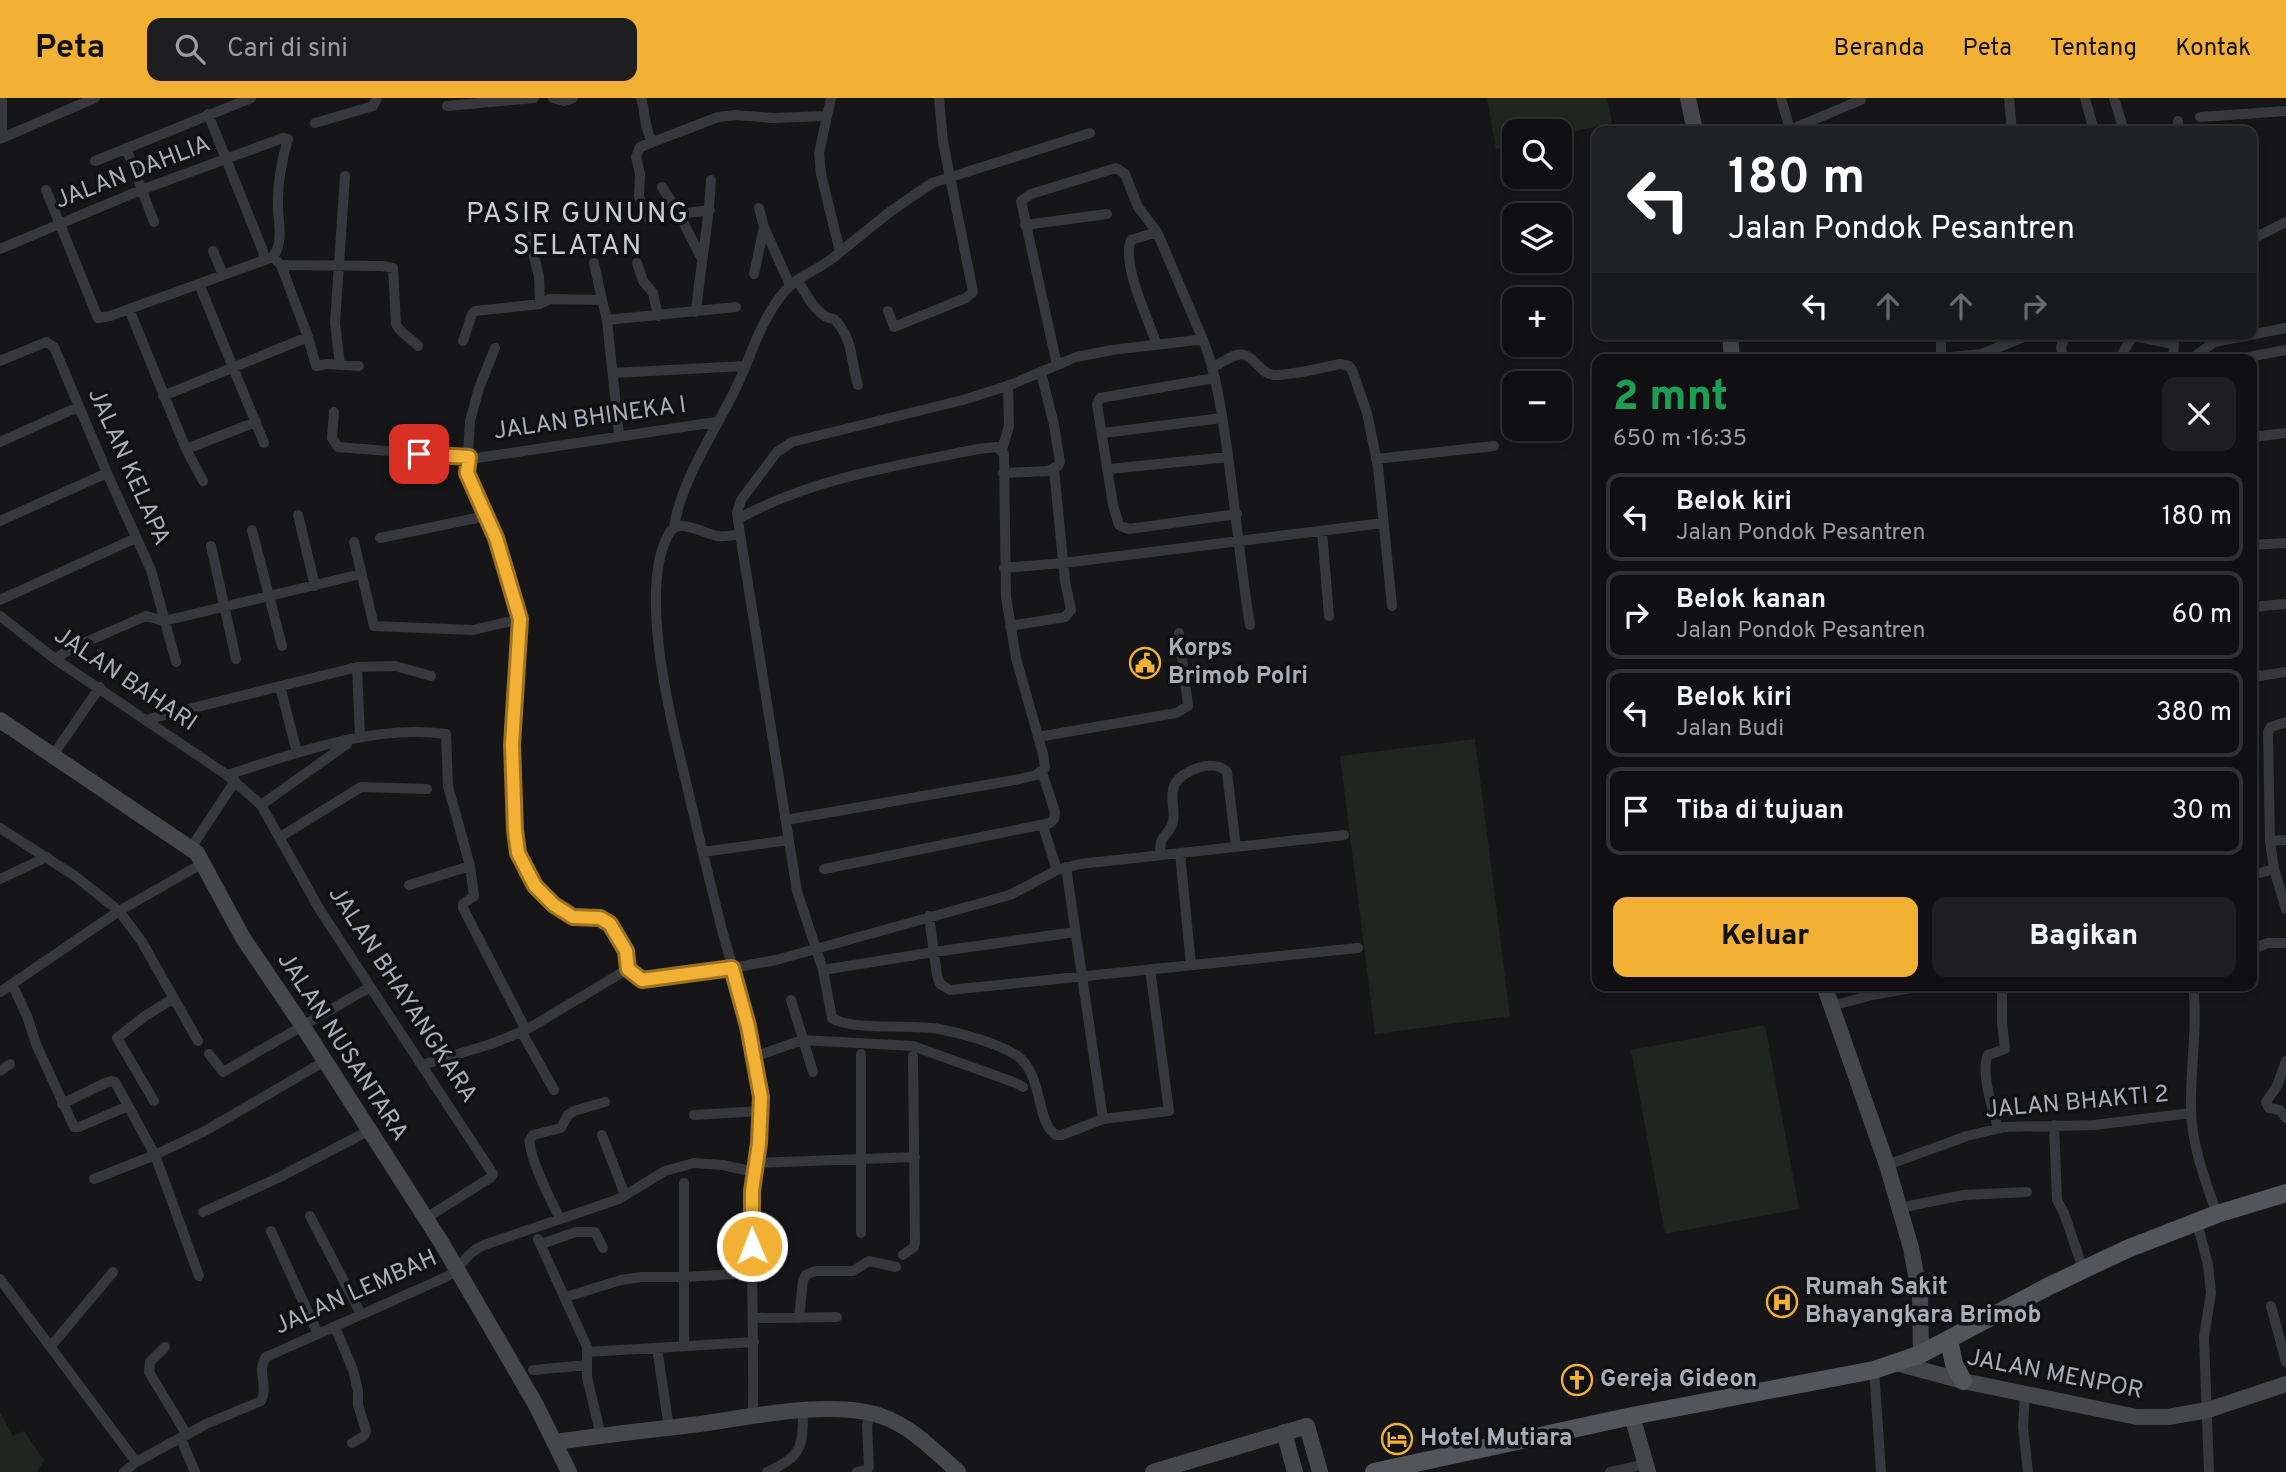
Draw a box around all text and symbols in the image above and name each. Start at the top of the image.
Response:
search box [147,18,637,81]
text: Peta [35,28,105,70]
icon: search [171,30,209,68]
text: Cari di sini [227,33,348,66]
text: Beranda [1834,34,1925,64]
text: Peta [1963,34,2012,64]
text: Tentang [2050,34,2137,64]
text: Kontak [2175,34,2251,64]
map controls [1502,119,1572,441]
button: search [1502,119,1572,189]
street label: JALAN DAHLIA [51,130,215,216]
text: 180 m [1728,149,1865,211]
icon: left [1613,154,1704,245]
district label: PASIR GUNUNG SELATAN [466,197,690,265]
button: layers [1502,203,1572,273]
text: Jalan Pondok Pesantren [1728,210,2075,250]
button: + [1502,287,1572,357]
icon: left [1796,287,1834,325]
icon: ahead [1869,287,1907,325]
icon: ahead [1942,287,1980,325]
icon: right [2015,287,2053,325]
button: − [1502,371,1572,441]
text: 2 mnt [1613,372,1728,425]
button: close [2162,377,2236,451]
street label: JALAN KELAPA [80,384,176,550]
street label: JALAN BHINEKA I [492,391,688,447]
pin [389,424,449,484]
text: 650 m · 16:35 [1613,425,1747,454]
icon: arrive [400,435,438,473]
text: Belok kiri [1676,486,1792,519]
icon: left [1617,498,1655,536]
text: 180 m [2162,501,2232,534]
text: Jalan Pondok Pesantren [1676,519,1925,548]
text: Belok kanan [1676,584,1826,617]
icon: right [1617,596,1655,634]
text: 60 m [2172,599,2232,632]
text: Jalan Pondok Pesantren [1676,617,1925,646]
street label: JALAN BAHARI [48,621,202,739]
place label: Korps Brimob Polri [1168,634,1308,692]
public building icon: Korps Brimob Polri [1128,646,1162,680]
text: Belok kiri [1676,682,1792,715]
icon: left [1617,694,1655,732]
text: 380 m [2156,697,2232,730]
text: Jalan Budi [1676,715,1784,744]
icon: arrive [1617,792,1655,830]
text: Tiba di tujuan [1676,795,1844,828]
text: 30 m [2172,795,2232,828]
street label: JALAN BHAYANGKARA [321,881,483,1109]
button: Keluar [1613,897,1918,977]
button: Bagikan [1932,897,2236,977]
street label: JALAN NUSANTARA [270,947,414,1147]
street label: JALAN BHAKTI 2 [1984,1080,2170,1126]
position arrow [715,1209,789,1283]
street label: JALAN LEMBAH [270,1244,442,1342]
place label: Rumah Sakit Bhayangkara Brimob [1805,1273,2041,1331]
hospital icon: Rumah Sakit Bhayangkara Brimob [1765,1285,1799,1319]
street label: JALAN MENPOR [1964,1343,2146,1407]
church icon: Gereja Gideon [1560,1363,1594,1397]
place label: Gereja Gideon [1600,1365,1757,1395]
hotel icon: Hotel Mutiara [1380,1422,1414,1456]
place label: Hotel Mutiara [1420,1424,1572,1454]

